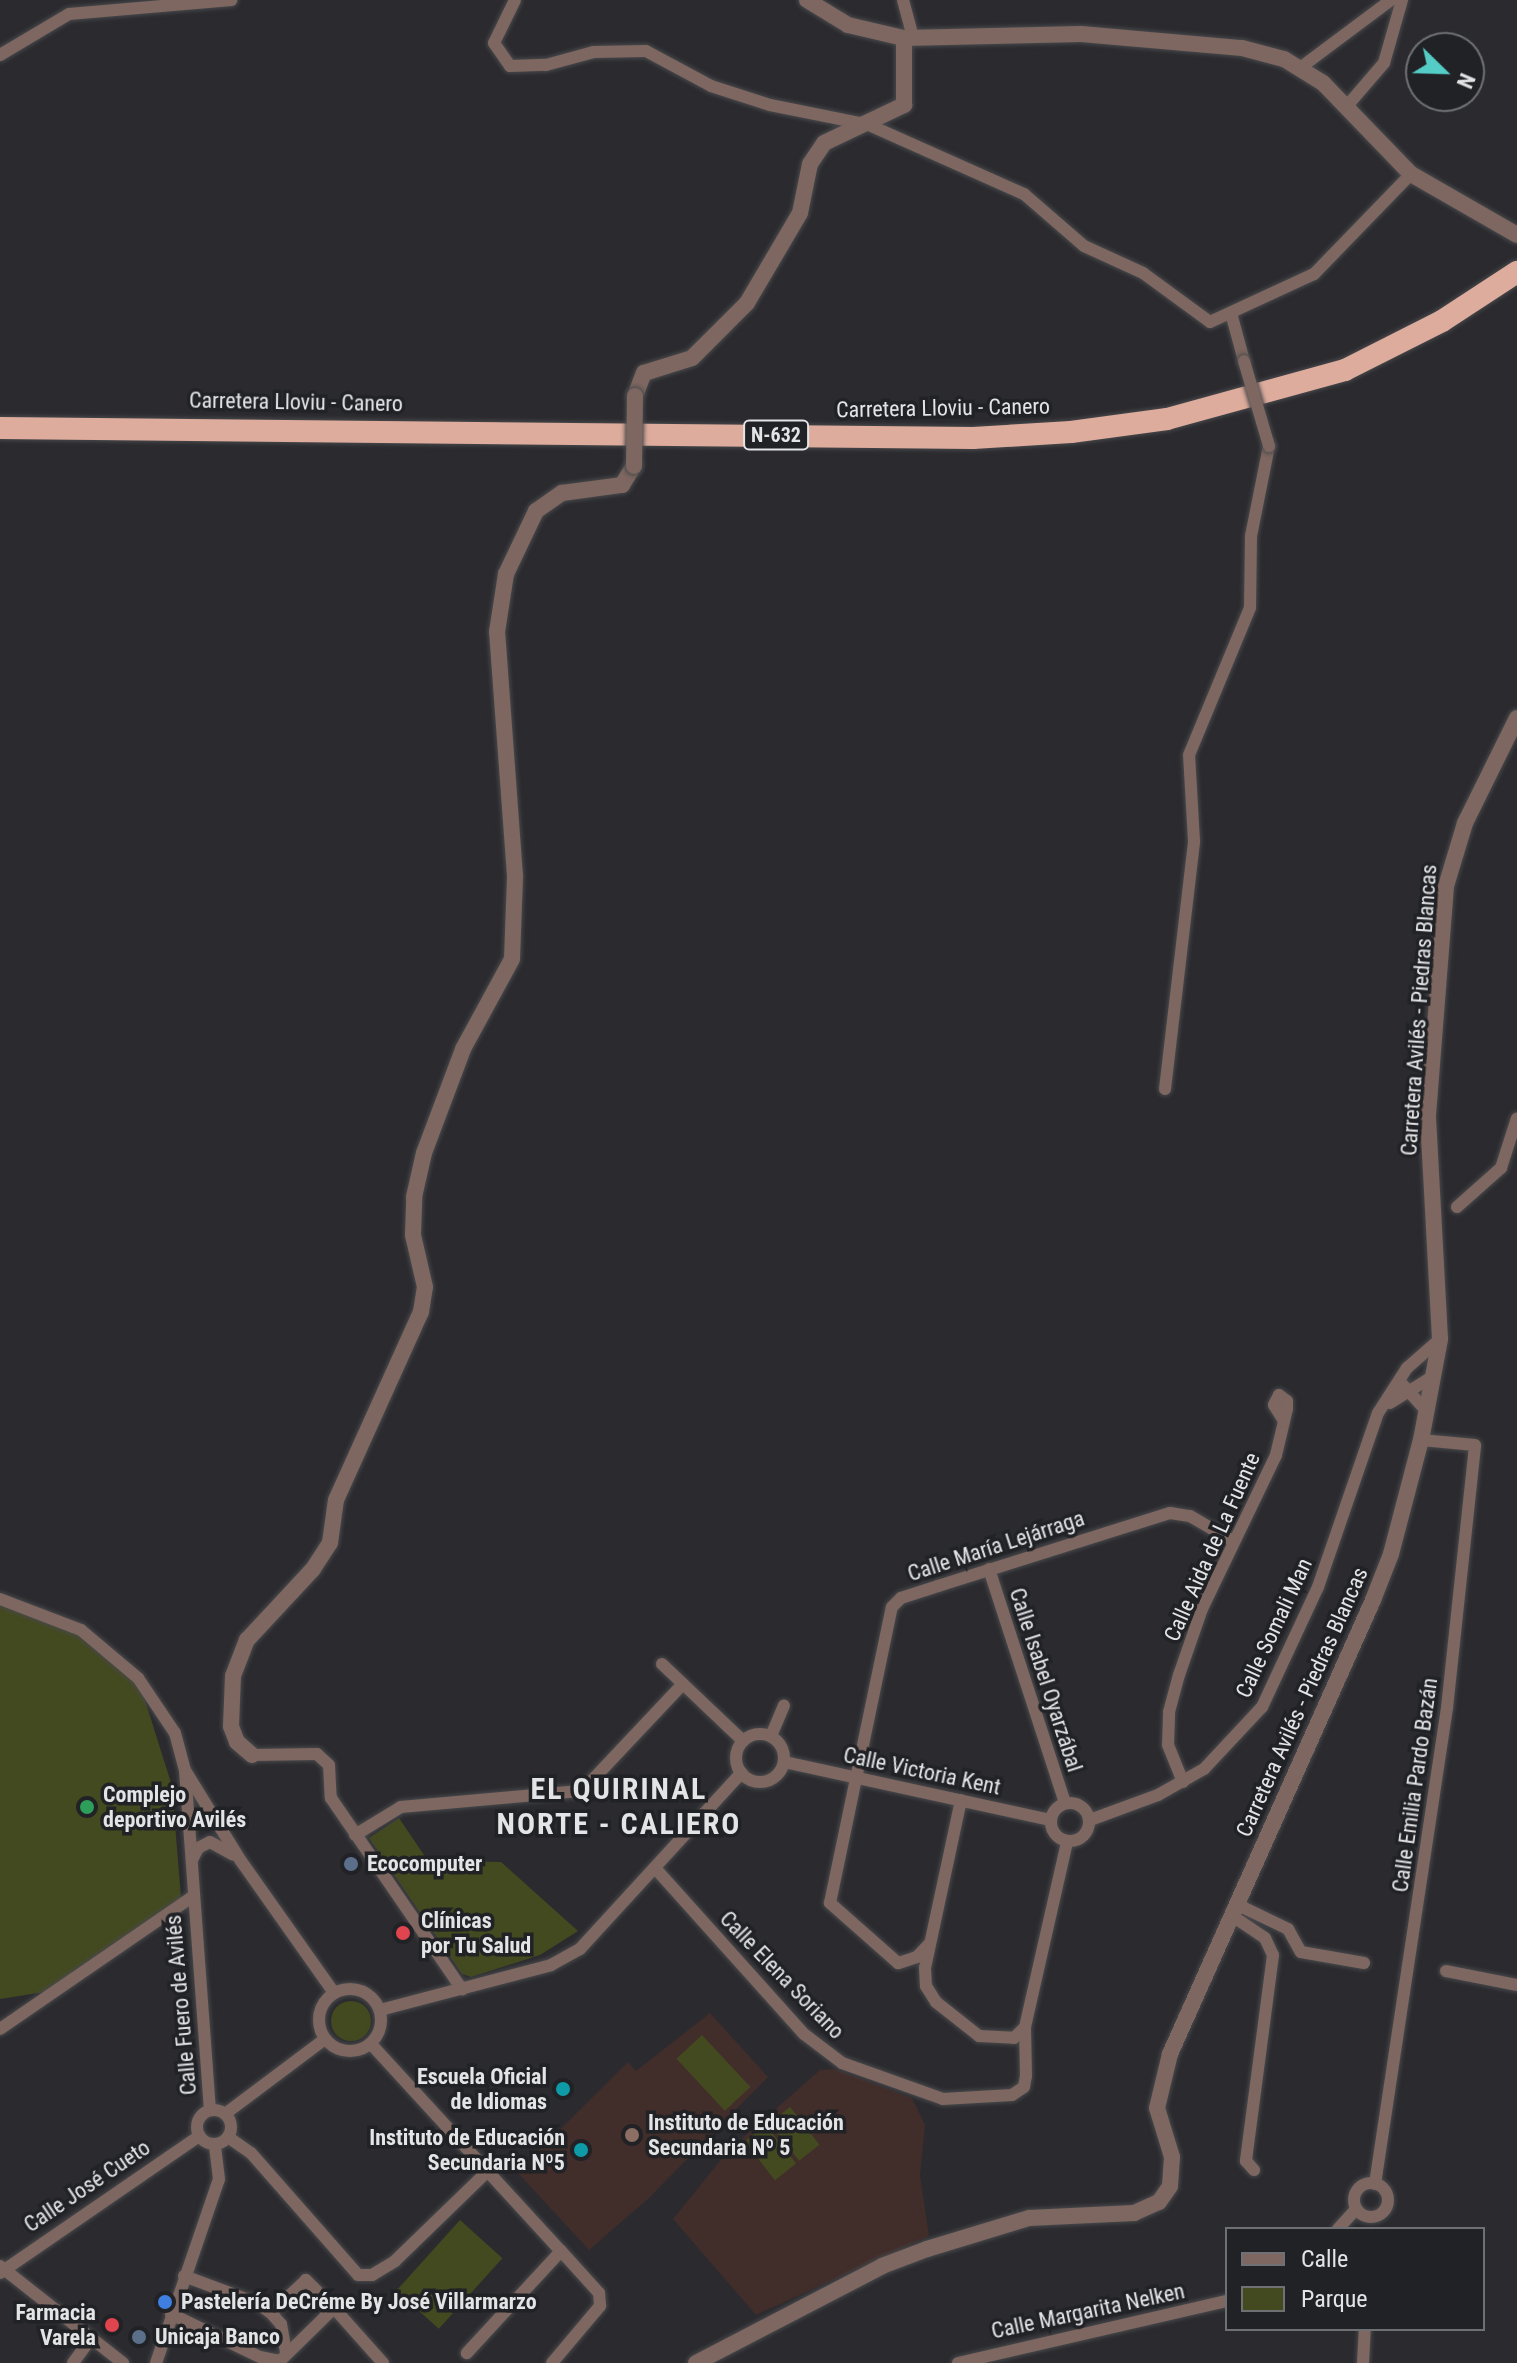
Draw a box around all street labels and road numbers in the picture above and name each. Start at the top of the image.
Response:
street label: Carretera Lloviu - Canero [189,387,403,417]
street label: Carretera Lloviu - Canero [836,393,1050,423]
road number: N-632 [742,419,810,451]
street label: Carretera Avilés - Piedras Blancas [1396,863,1442,1157]
street label: Calle Aida de La Fuente [1158,1449,1266,1645]
street label: Calle María Lejárraga [904,1505,1088,1587]
street label: Calle Somali Man [1230,1554,1318,1702]
street label: Carretera Avilés - Piedras Blancas [1231,1563,1373,1841]
street label: Calle Isabel Oyarzábal [1004,1585,1088,1775]
street label: Calle Emilia Pardo Bazán [1387,1676,1443,1894]
street label: Calle Victoria Kent [841,1741,1003,1801]
street label: Calle Elena Soriano [714,1906,850,2044]
street label: Calle Fuero de Avilés [160,1914,202,2096]
street label: Calle José Cueto [19,2134,155,2238]
street label: Calle Margarita Nelken [989,2278,1187,2344]

